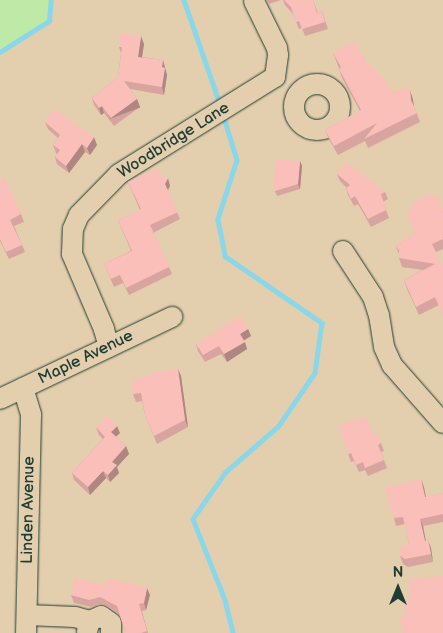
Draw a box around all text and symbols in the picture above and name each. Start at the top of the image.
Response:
street label: Woodbridge Lane [115,99,233,183]
street label: Maple Avenue [35,327,137,389]
street label: Linden Avenue [18,456,40,564]
north arrow [373,563,423,613]
text: N [393,564,403,581]

